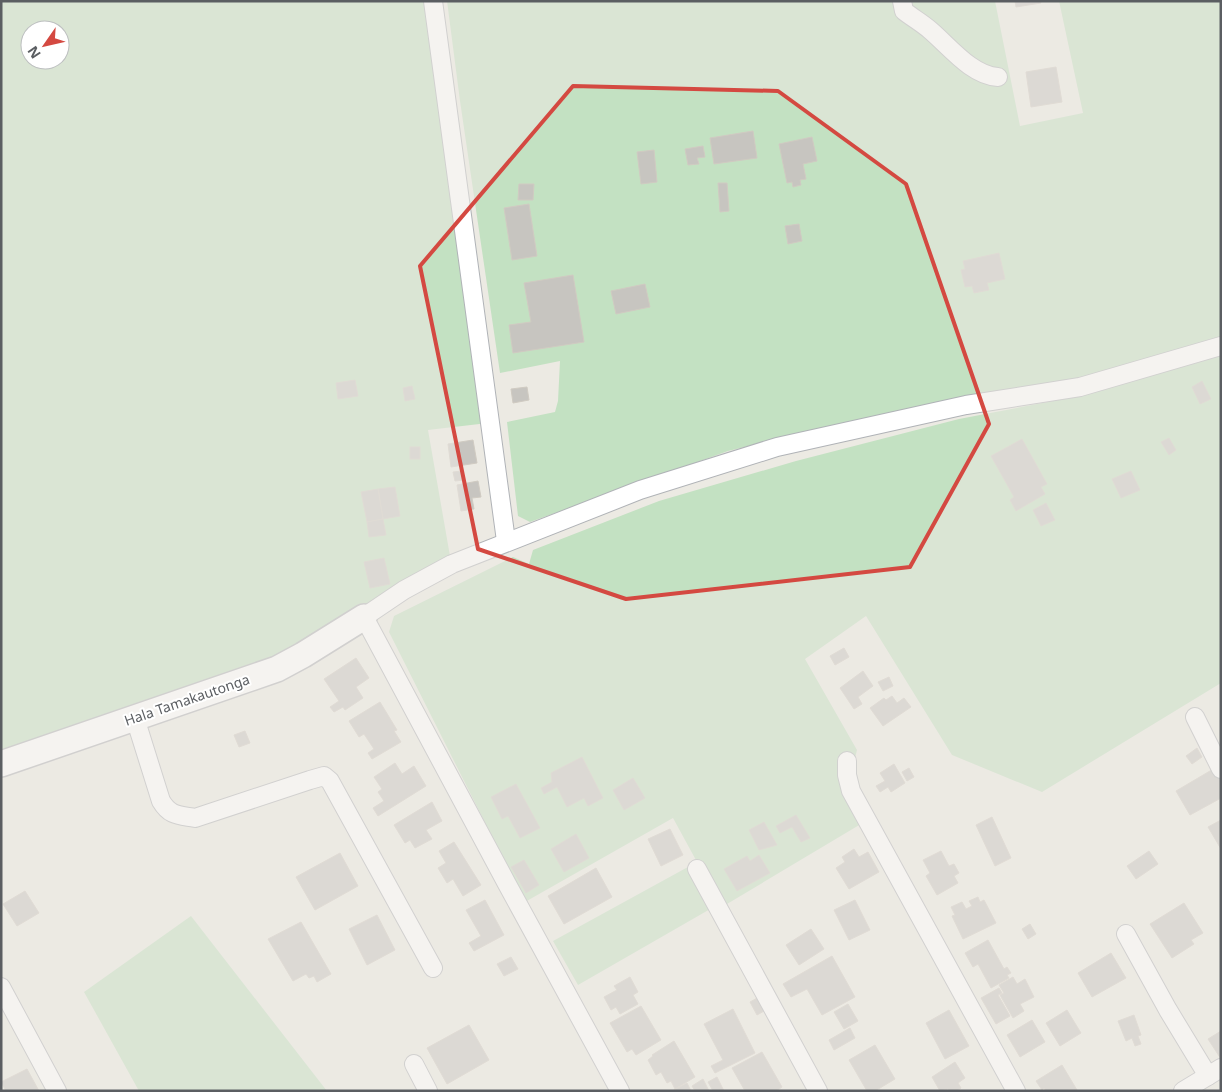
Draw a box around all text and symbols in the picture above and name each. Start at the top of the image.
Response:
north arrow [20,20,70,70]
text: N [23,43,45,63]
street label: Hala Tamakautonga [122,669,252,730]

